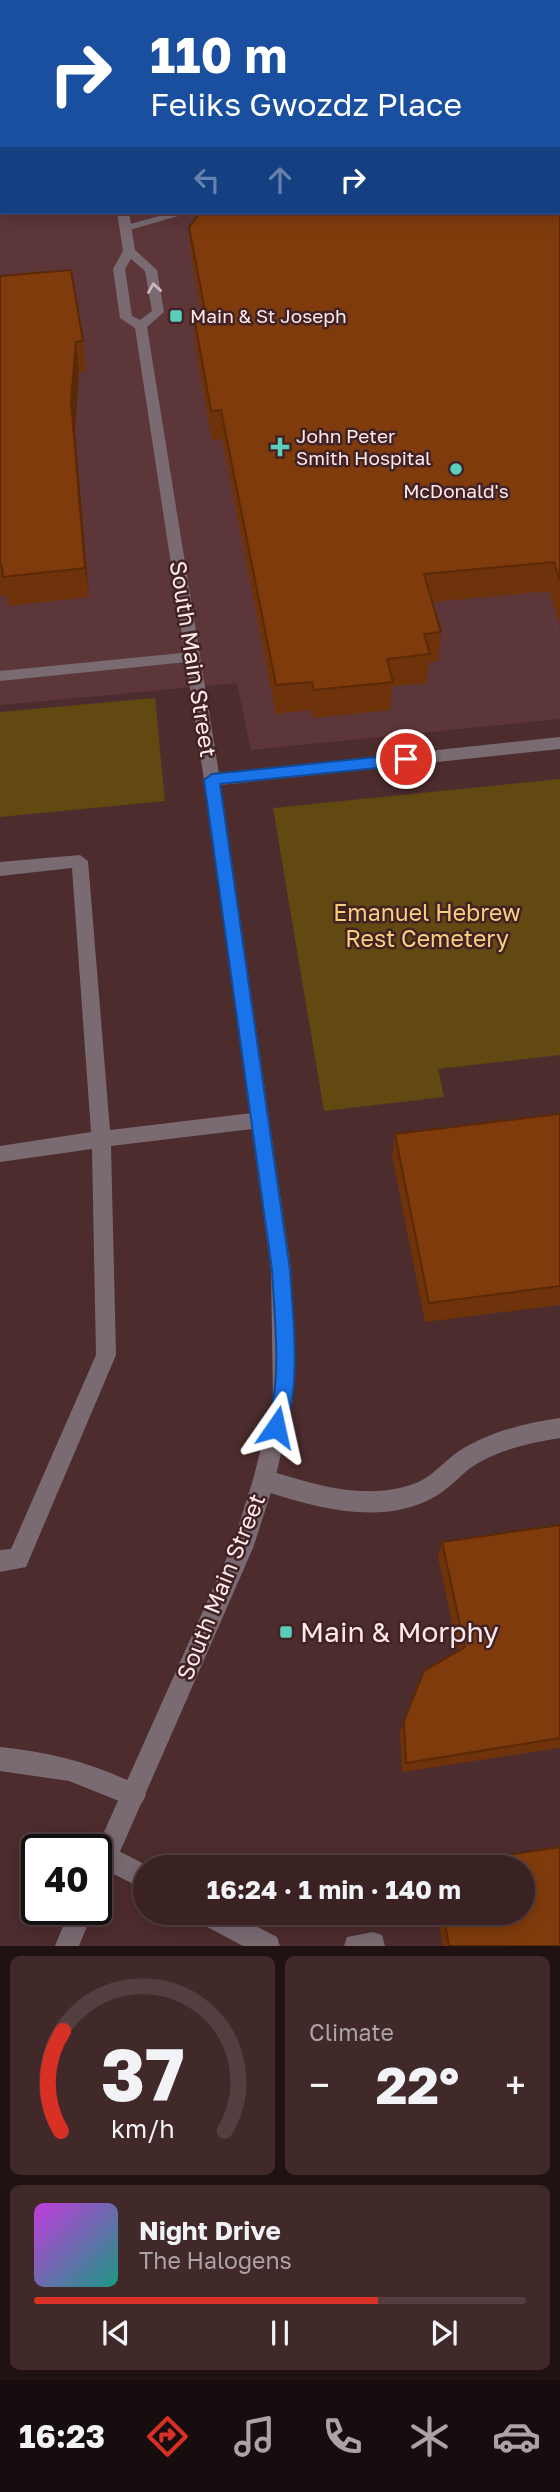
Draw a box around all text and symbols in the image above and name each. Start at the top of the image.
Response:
text: 110 m [150,25,287,84]
icon: right [35,28,126,119]
text: Feliks Gwozdz Place [150,85,462,123]
icon: left [188,161,226,199]
icon: ahead [261,161,299,199]
icon: right [334,161,372,199]
one-way arrow [147,282,162,294]
place label: Main & St Joseph [190,304,347,327]
marker: Main & St Joseph [168,308,184,324]
place label: John Peter Smith Hospital [296,424,431,469]
marker: John Peter Smith Hospital [270,437,290,457]
marker: McDonald's [448,461,464,477]
place label: McDonald's [403,479,509,502]
street label: South Main Street [165,559,223,759]
pin [376,729,436,789]
icon: arrive [387,740,425,778]
park label: Emanuel Hebrew Rest Cemetery [333,898,521,952]
position arrow [239,1390,313,1464]
street label: South Main Street [170,1489,270,1684]
place label: Main & Morphy [300,1615,499,1648]
marker: Main & Morphy [278,1624,294,1640]
speed limit sign: 40 [21,1834,112,1925]
text: 16:24 · 1 min · 140 m [207,1874,461,1905]
text: Climate [309,2018,394,2046]
text: 37 [100,2031,185,2118]
text: 22° [376,2053,459,2115]
text: − [309,2062,330,2107]
text: + [505,2062,526,2107]
text: km/h [111,2113,174,2144]
text: Night Drive [139,2215,281,2246]
text: The Halogens [139,2246,292,2274]
icon: previous [97,2314,135,2352]
icon: pause [261,2314,299,2352]
icon: next [425,2314,463,2352]
icon: directions [143,2412,192,2461]
icon: music [230,2412,279,2461]
icon: phone [318,2412,367,2461]
icon: climate [405,2412,454,2461]
icon: car [492,2412,541,2461]
text: 16:23 [19,2417,105,2455]

